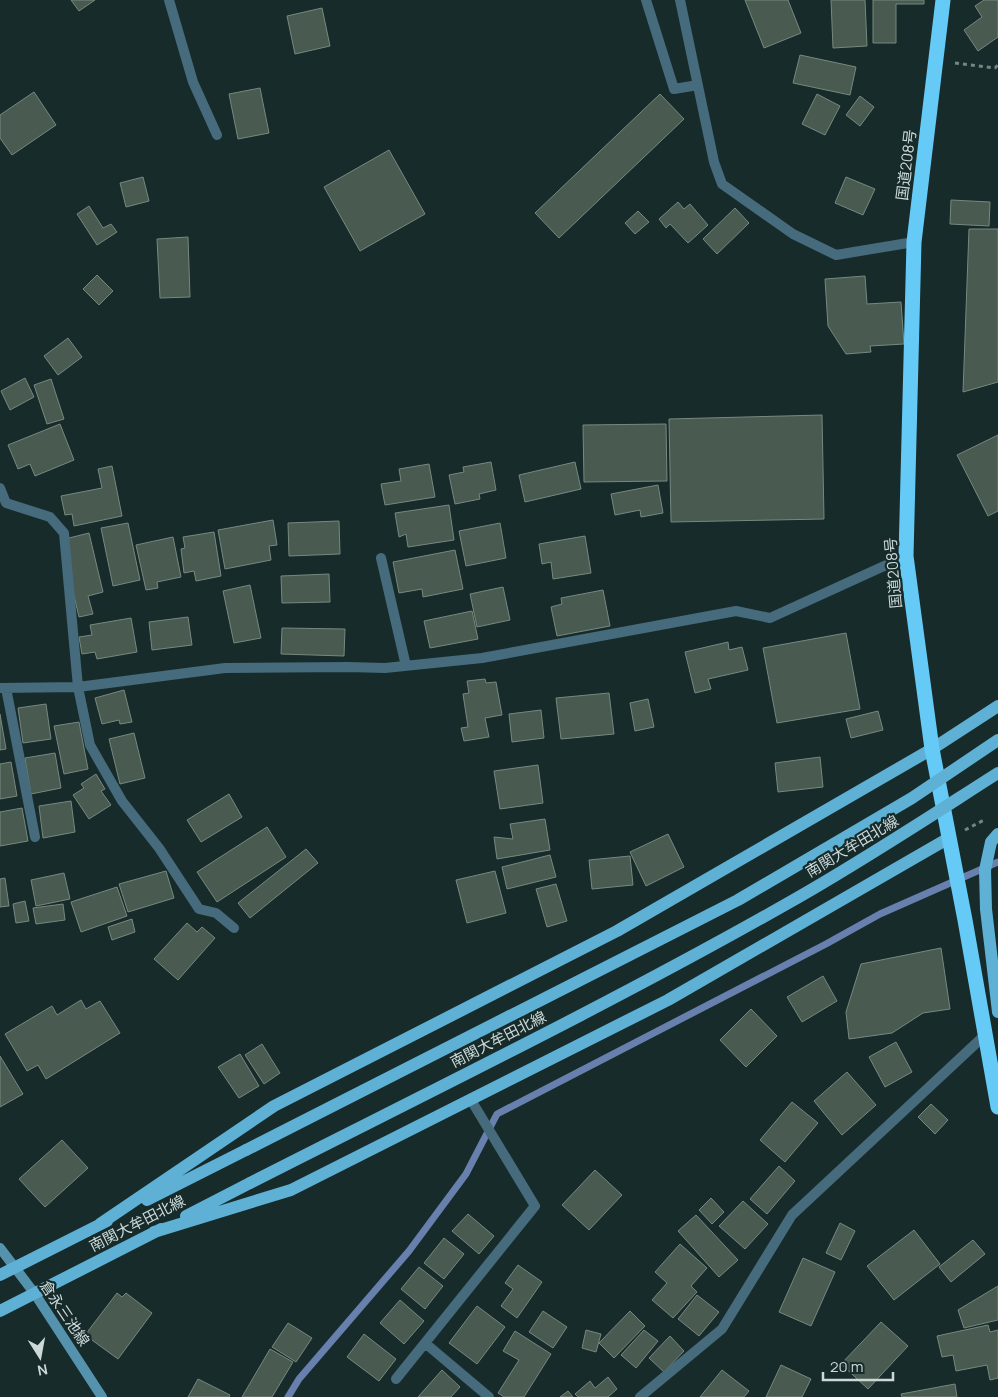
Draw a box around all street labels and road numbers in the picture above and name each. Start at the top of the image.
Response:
street label: 国道208号 [891,128,921,202]
street label: 国道208号 [879,537,907,609]
street label: 南関大牟田北線 [802,810,902,882]
street label: 南関大牟田北線 [446,1006,550,1072]
street label: 南関大牟田北線 [85,1190,189,1256]
street label: 倉永三池線 [35,1276,95,1350]

